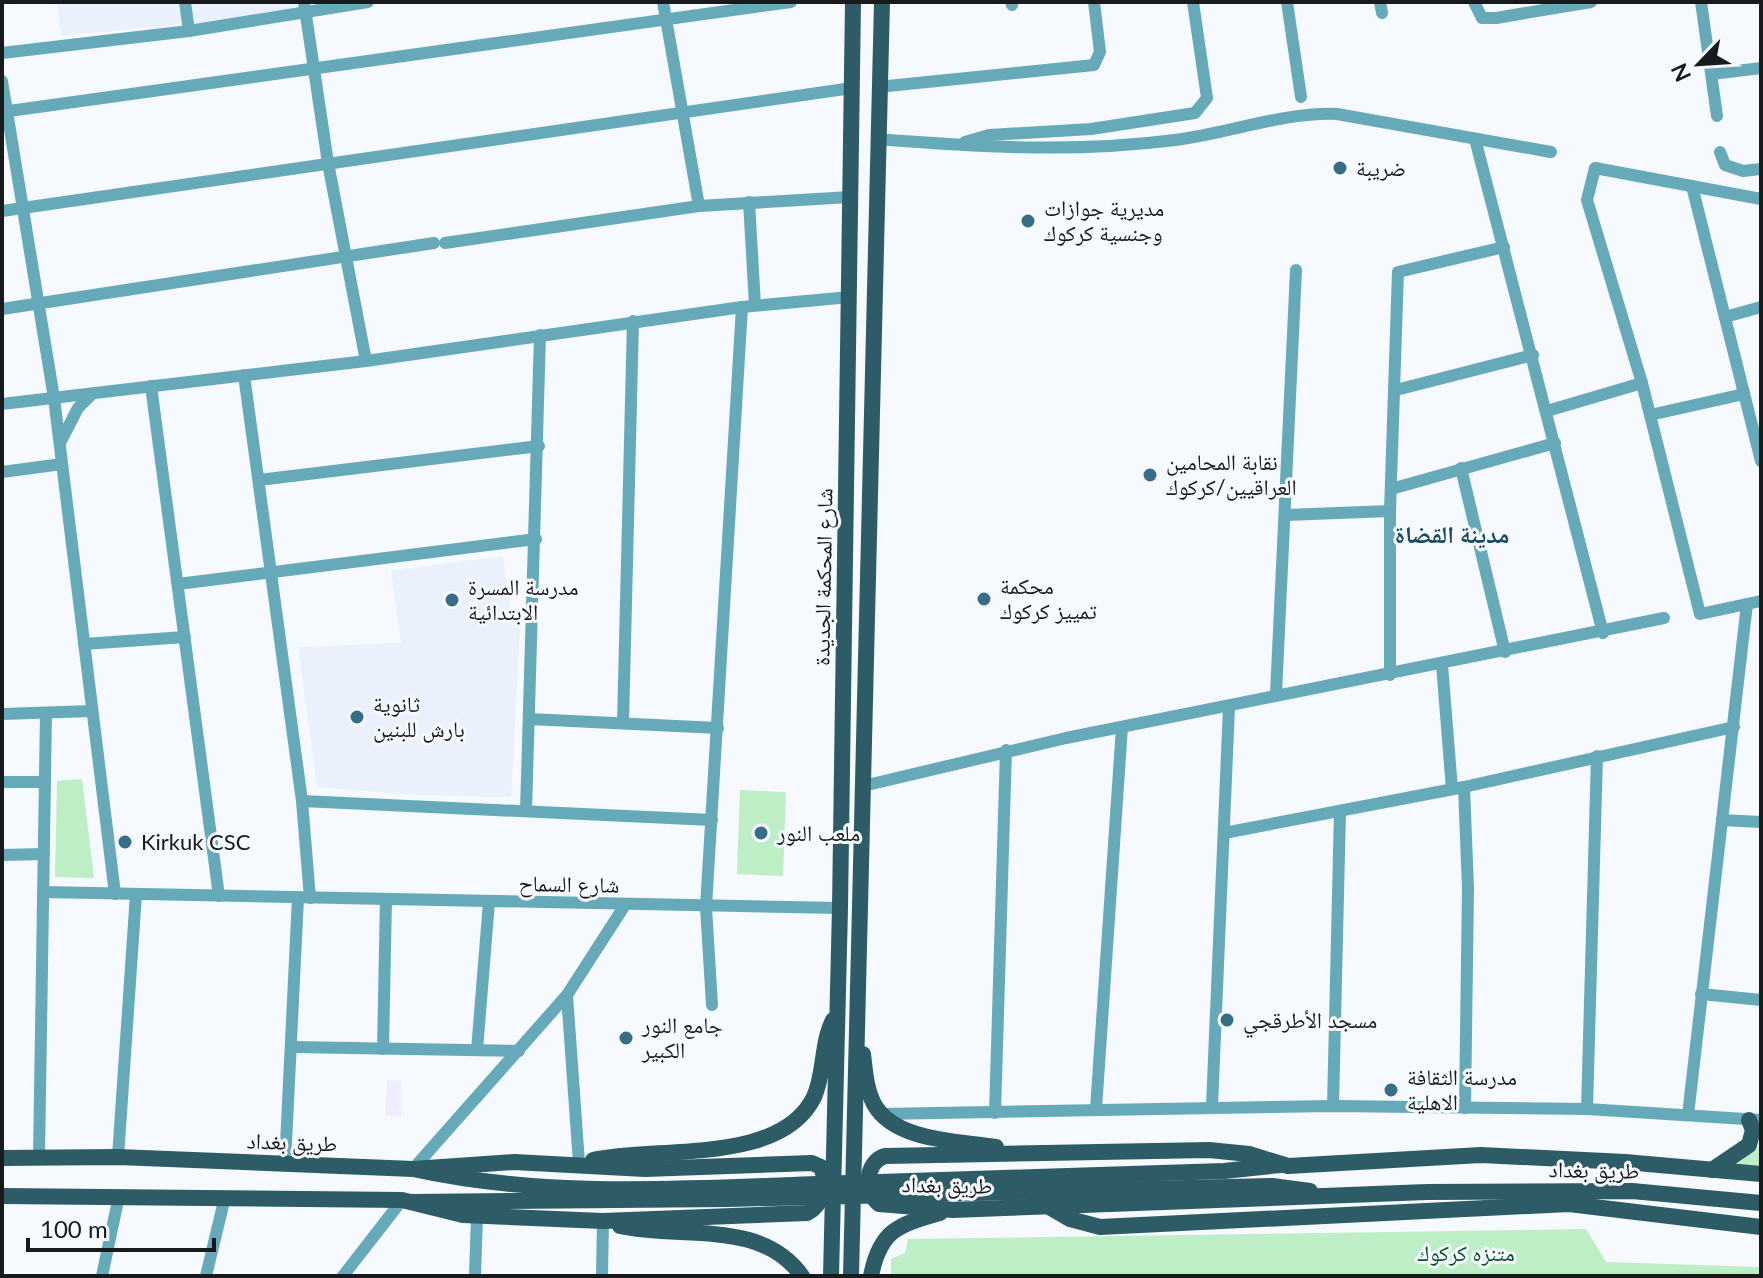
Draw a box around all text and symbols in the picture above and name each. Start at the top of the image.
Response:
north arrow [1659,24,1739,104]
text: N [1665,59,1696,86]
place label: ضريبة [1356,154,1406,181]
marker: ضريبة [1331,159,1349,177]
place label: مديرية جوازات وجنسية كركوك [1044,194,1164,246]
marker: مديرية جوازات وجنسية كركوك [1019,212,1037,230]
place label: نقابة المحامين العراقيين/كركوك [1166,448,1297,501]
marker: نقابة المحامين العراقيين/كركوك [1141,466,1159,484]
street label: شارع المحكمة الجديدة [807,488,839,666]
district label: مدينة القضاة [1395,519,1509,549]
place label: محكمة تمييز كركوك [1000,572,1097,624]
place label: مدرسة المسرة الابتدائية [468,573,578,625]
marker: محكمة تمييز كركوك [975,590,993,608]
marker: مدرسة المسرة الابتدائية [443,591,461,609]
place label: ثانوية بارش للبنين [373,690,465,743]
marker: ثانوية بارش للبنين [348,708,366,726]
place label: ملعب النور [776,819,860,846]
marker: ملعب النور [752,824,770,842]
place label: Kirkuk CSC [141,828,251,855]
marker: Kirkuk CSC [116,833,134,851]
street label: شارع السماح [518,869,620,899]
place label: مسجد الأطرقجي [1243,1006,1377,1038]
place label: جامع النور الكبير [641,1011,723,1063]
marker: مسجد الأطرقجي [1218,1011,1236,1029]
marker: جامع النور الكبير [617,1029,635,1047]
place label: مدرسة الثقافة الاهلية [1407,1063,1517,1115]
marker: مدرسة الثقافة الاهلية [1382,1081,1400,1099]
street label: طريق بغداد [246,1126,338,1158]
street label: طريق بغداد [1548,1155,1640,1185]
street label: طريق بغداد [901,1170,993,1200]
scale bar [28,1202,214,1252]
text: 100 m [40,1214,108,1243]
park label: متنزه كركوك [1417,1239,1515,1266]

